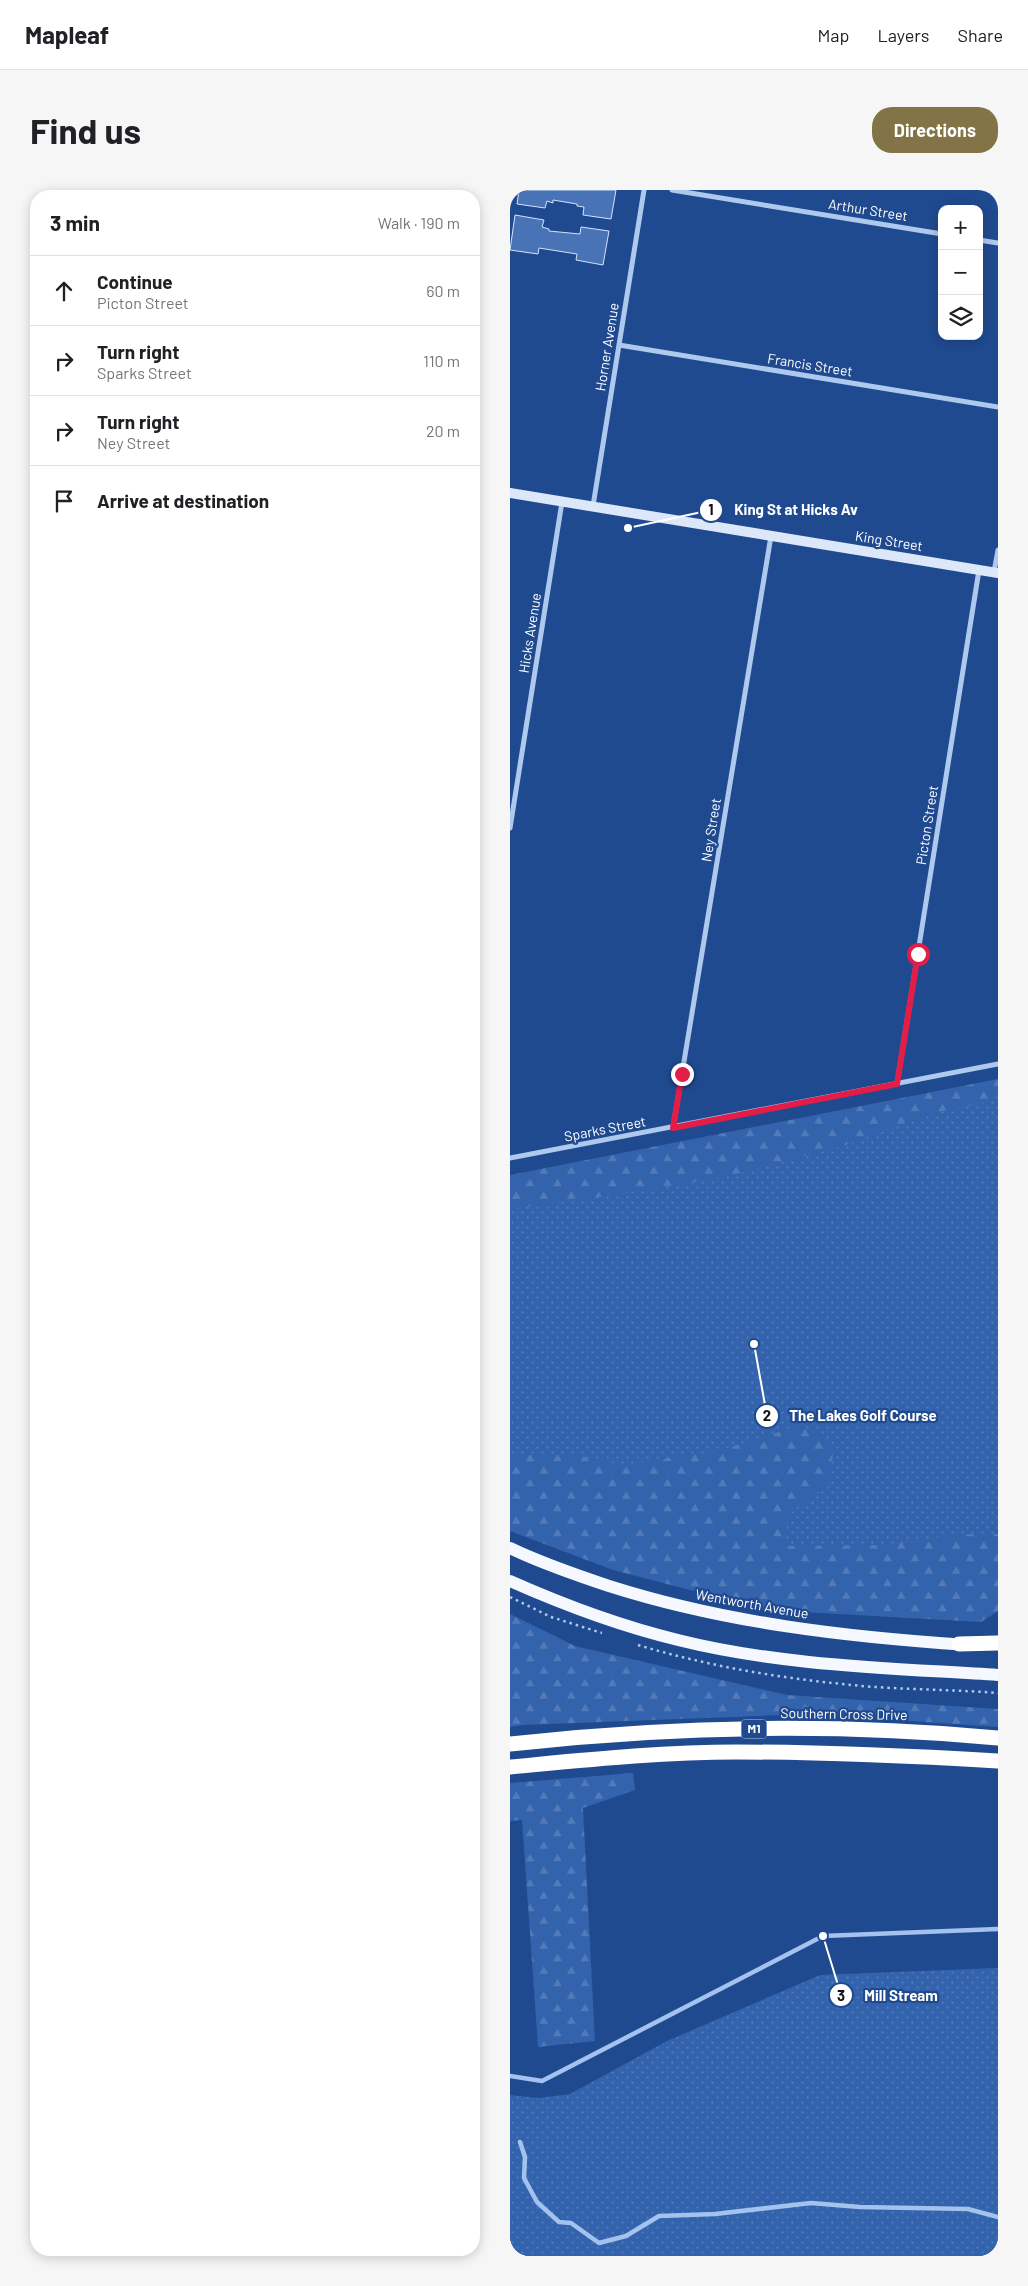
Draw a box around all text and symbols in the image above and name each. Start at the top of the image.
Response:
text: Mapleaf [25,20,109,49]
text: Map [817,24,849,46]
text: Layers [877,24,930,46]
text: Share [958,24,1003,46]
button: Directions [872,107,998,153]
text: Find us [30,109,141,151]
street label: Arthur Street [827,195,909,224]
map controls [938,205,983,340]
button: + [938,205,983,250]
text: 3 min [50,210,100,235]
text: Walk · 190 m [378,213,460,232]
button: − [938,250,983,295]
text: Continue [97,270,173,293]
icon: ahead [50,277,78,305]
text: 60 m [426,281,460,300]
text: Picton Street [97,293,189,312]
button: layers [938,295,983,340]
street label: Horner Avenue [591,302,622,392]
text: Turn right [97,340,179,363]
icon: right [50,347,78,375]
street label: Francis Street [766,349,854,380]
text: 110 m [423,351,460,370]
text: Sparks Street [97,363,192,382]
text: Turn right [97,410,179,433]
icon: right [50,417,78,445]
text: 20 m [426,421,460,440]
text: Ney Street [97,433,170,452]
icon: arrive [50,487,78,515]
text: Arrive at destination [97,489,269,512]
callout: King St at Hicks Av [699,495,867,525]
text: 1 [708,500,714,518]
text: King St at Hicks Av [734,500,858,518]
street label: King Street [854,527,924,554]
street label: Hicks Avenue [515,592,544,674]
street label: Picton Street [912,784,941,866]
street label: Ney Street [697,797,724,863]
route start [907,943,930,966]
route end [671,1063,694,1086]
street label: Sparks Street [563,1112,647,1145]
callout: The Lakes Golf Course [755,1401,947,1431]
text: 2 [763,1406,771,1424]
text: The Lakes Golf Course [789,1406,937,1424]
street label: Wentworth Avenue [694,1585,810,1622]
street label: Southern Cross Drive [780,1704,908,1723]
road number: M1 [742,1720,766,1738]
callout: Mill Stream [829,1980,947,2010]
text: 3 [837,1986,845,2004]
text: Mill Stream [864,1986,938,2004]

